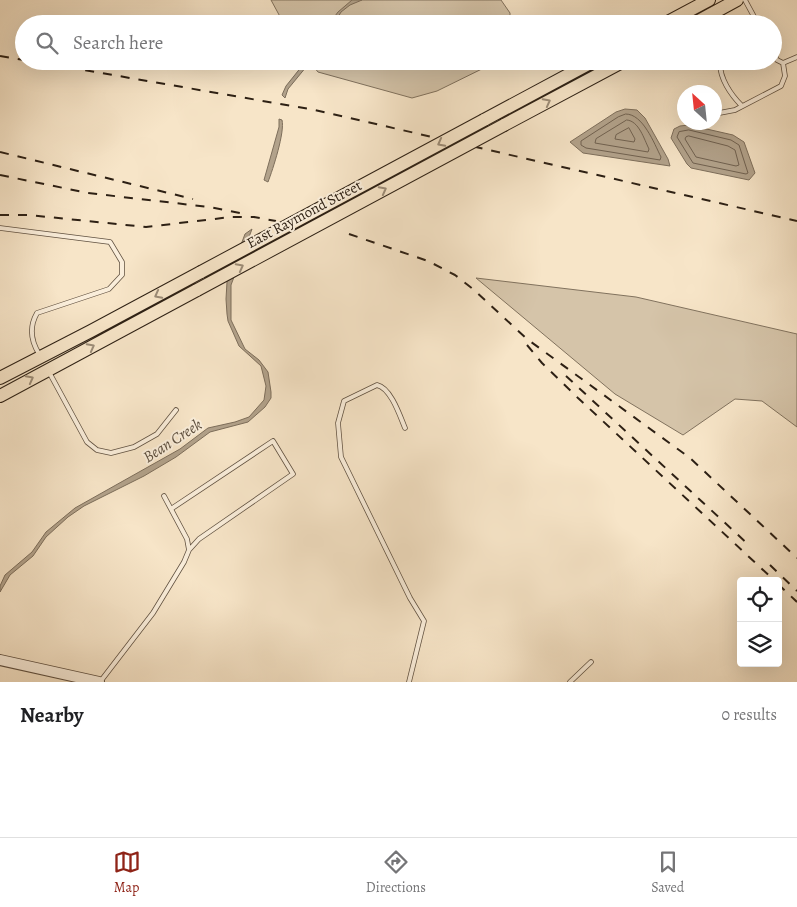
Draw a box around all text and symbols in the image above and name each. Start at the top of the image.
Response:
search box [15,15,782,70]
icon: search [33,29,61,57]
text: Search here [73,30,163,56]
north arrow [677,85,722,130]
one-way arrow [542,98,551,108]
one-way arrow [437,137,446,147]
street label: East Raymond Street [243,175,365,253]
one-way arrow [378,186,387,196]
one-way arrow [234,263,243,273]
one-way arrow [154,289,163,299]
one-way arrow [85,343,94,353]
one-way arrow [25,376,34,386]
water label: Bean Creek [139,414,206,468]
map controls [737,577,782,667]
button: locate [737,577,782,622]
button: layers [737,622,782,667]
text: Nearby [20,701,83,729]
text: 0 results [721,704,777,726]
tab: Map [113,848,141,897]
tab: Directions [366,848,426,897]
tab: Saved [651,848,684,897]

